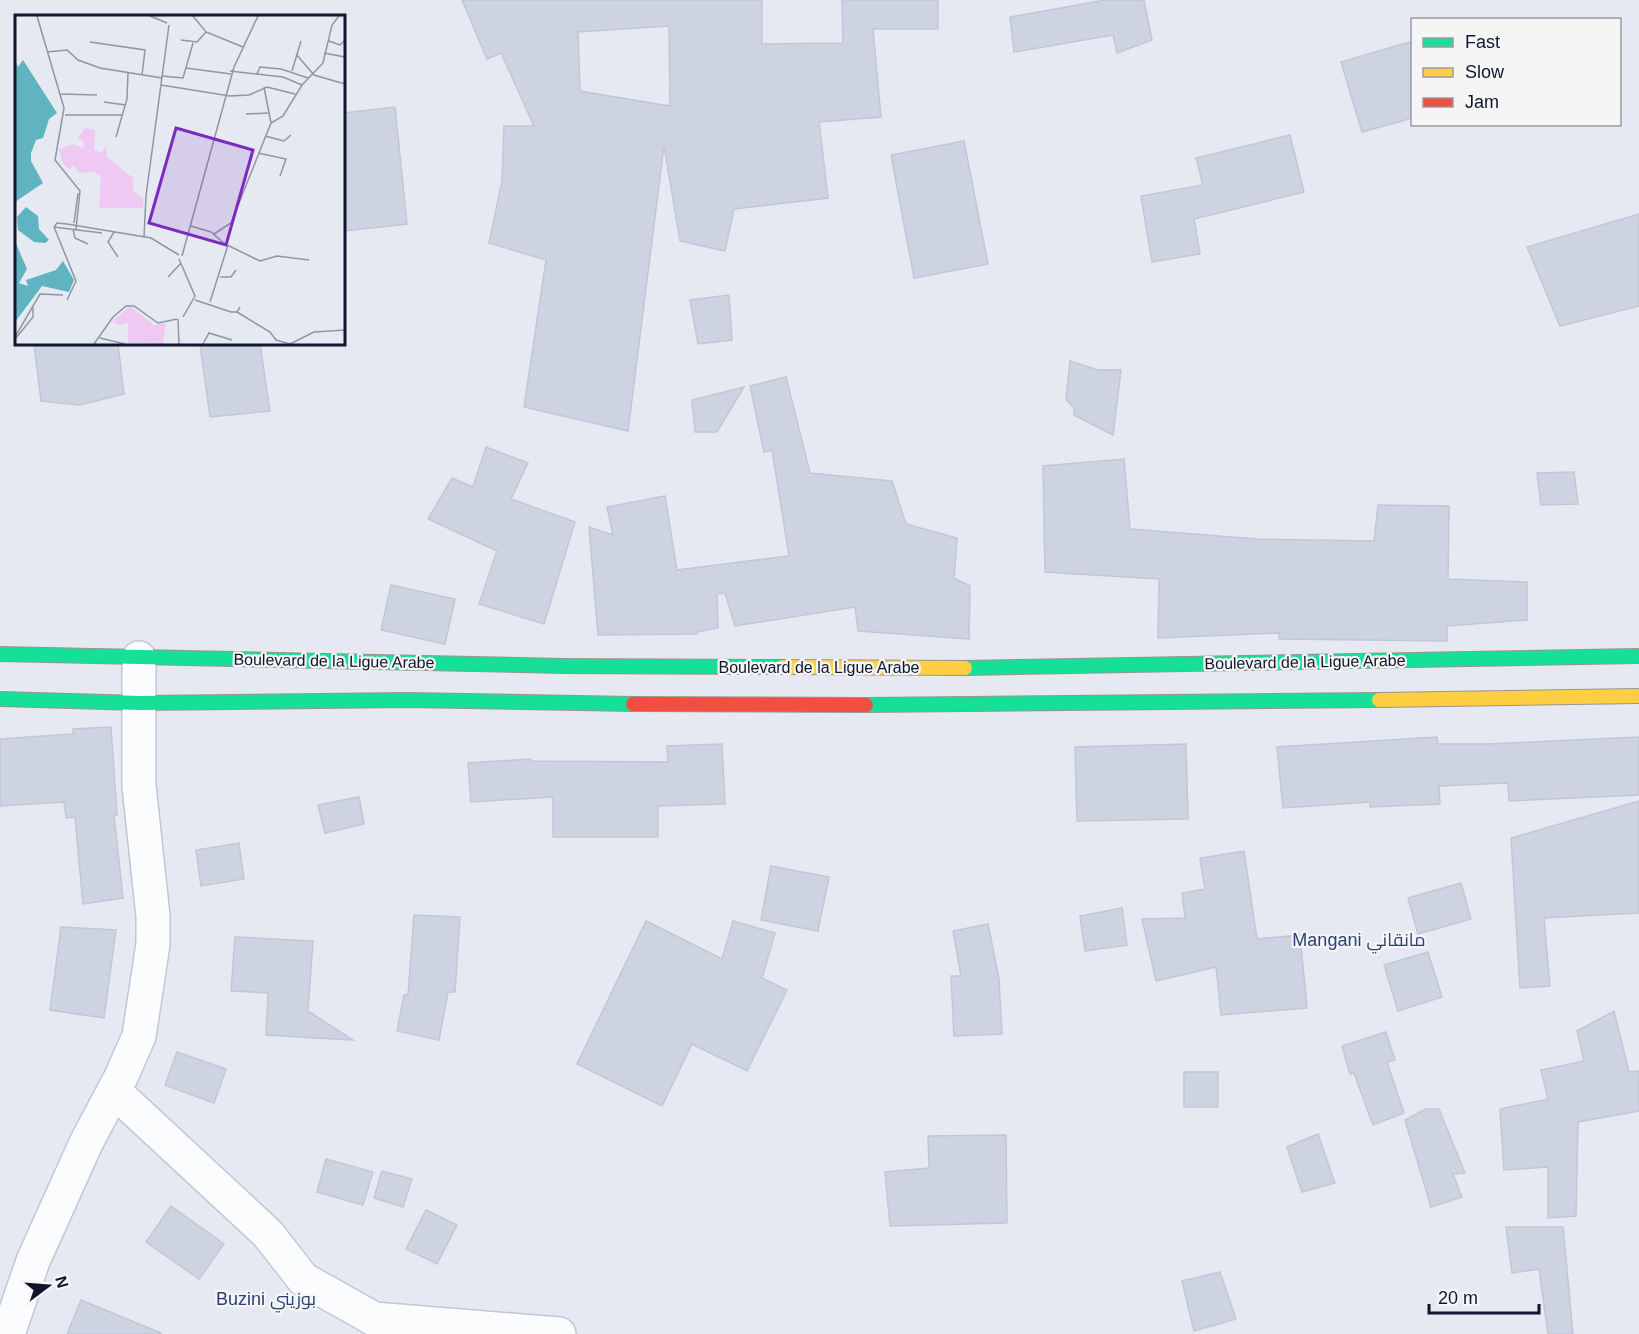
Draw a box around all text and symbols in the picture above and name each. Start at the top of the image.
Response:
inset map [15,15,345,345]
legend [1411,18,1621,126]
text: Fast [1465,32,1500,52]
text: Slow [1465,62,1505,82]
text: Jam [1465,92,1499,112]
street label: Boulevard de la Ligue Arabe [233,651,435,671]
street label: Boulevard de la Ligue Arabe [1204,652,1406,672]
street label: Boulevard de la Ligue Arabe [718,659,920,676]
district label: Mangani مانقاني [1292,930,1426,954]
north arrow [18,1256,78,1316]
text: N [52,1274,72,1290]
scale bar [1429,1277,1538,1315]
text: 20 m [1438,1288,1478,1308]
district label: Buzini بوزيني [216,1289,316,1313]

